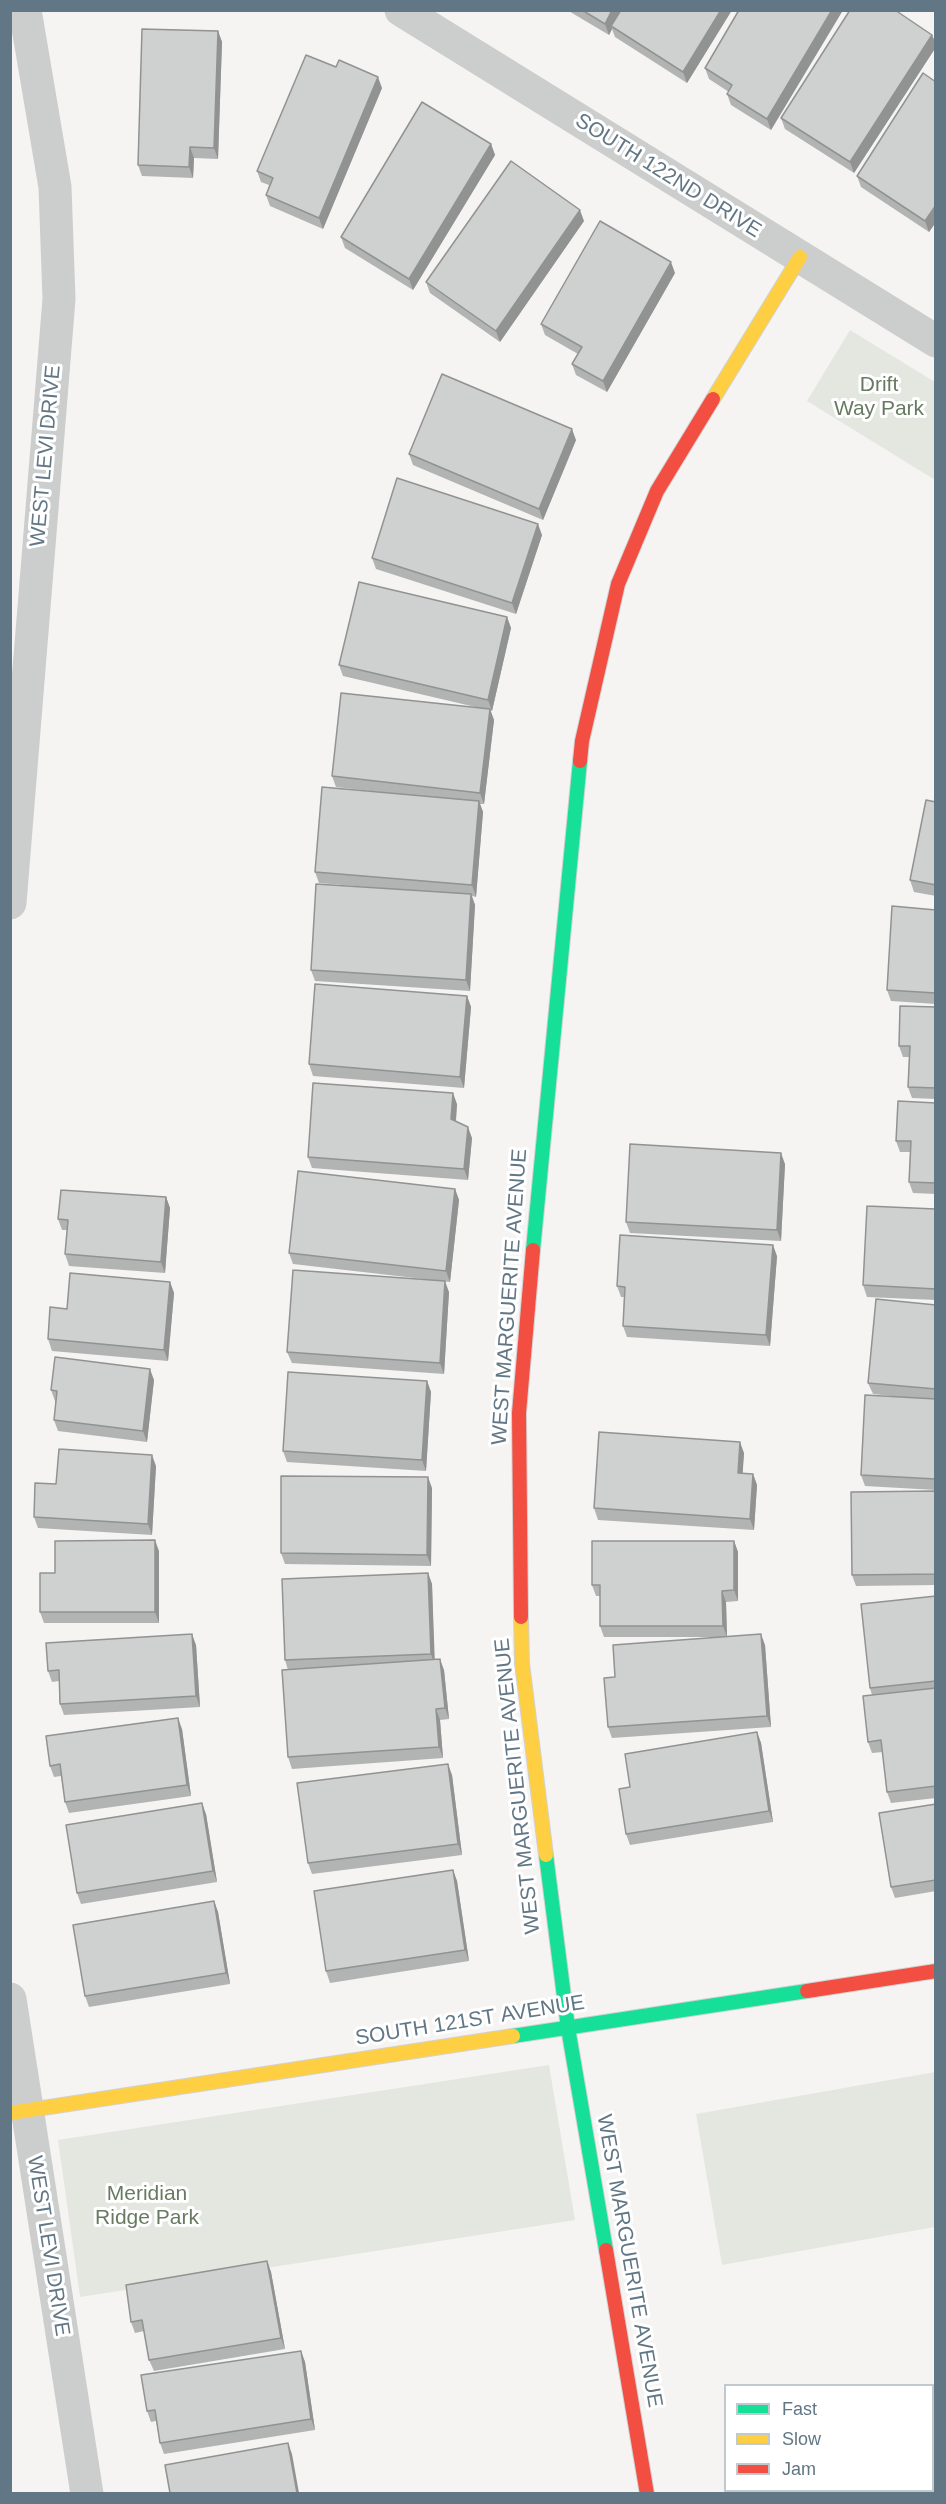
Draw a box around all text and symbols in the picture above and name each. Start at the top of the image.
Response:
street label: SOUTH 122ND DRIVE [570,108,766,244]
street label: WEST LEVI DRIVE [26,364,66,548]
park label: Drift Way Park [834,372,924,422]
street label: WEST MARGUERITE AVENUE [487,1148,533,1446]
street label: WEST MARGUERITE AVENUE [490,1637,546,1935]
street label: SOUTH 121ST AVENUE [354,1990,586,2052]
street label: WEST MARGUERITE AVENUE [591,2113,667,2409]
street label: WEST LEVI DRIVE [21,2154,75,2338]
park label: Meridian Ridge Park [95,2181,199,2231]
legend [724,2384,934,2492]
text: Fast [782,2399,817,2419]
text: Slow [782,2429,821,2449]
text: Jam [782,2459,816,2479]

